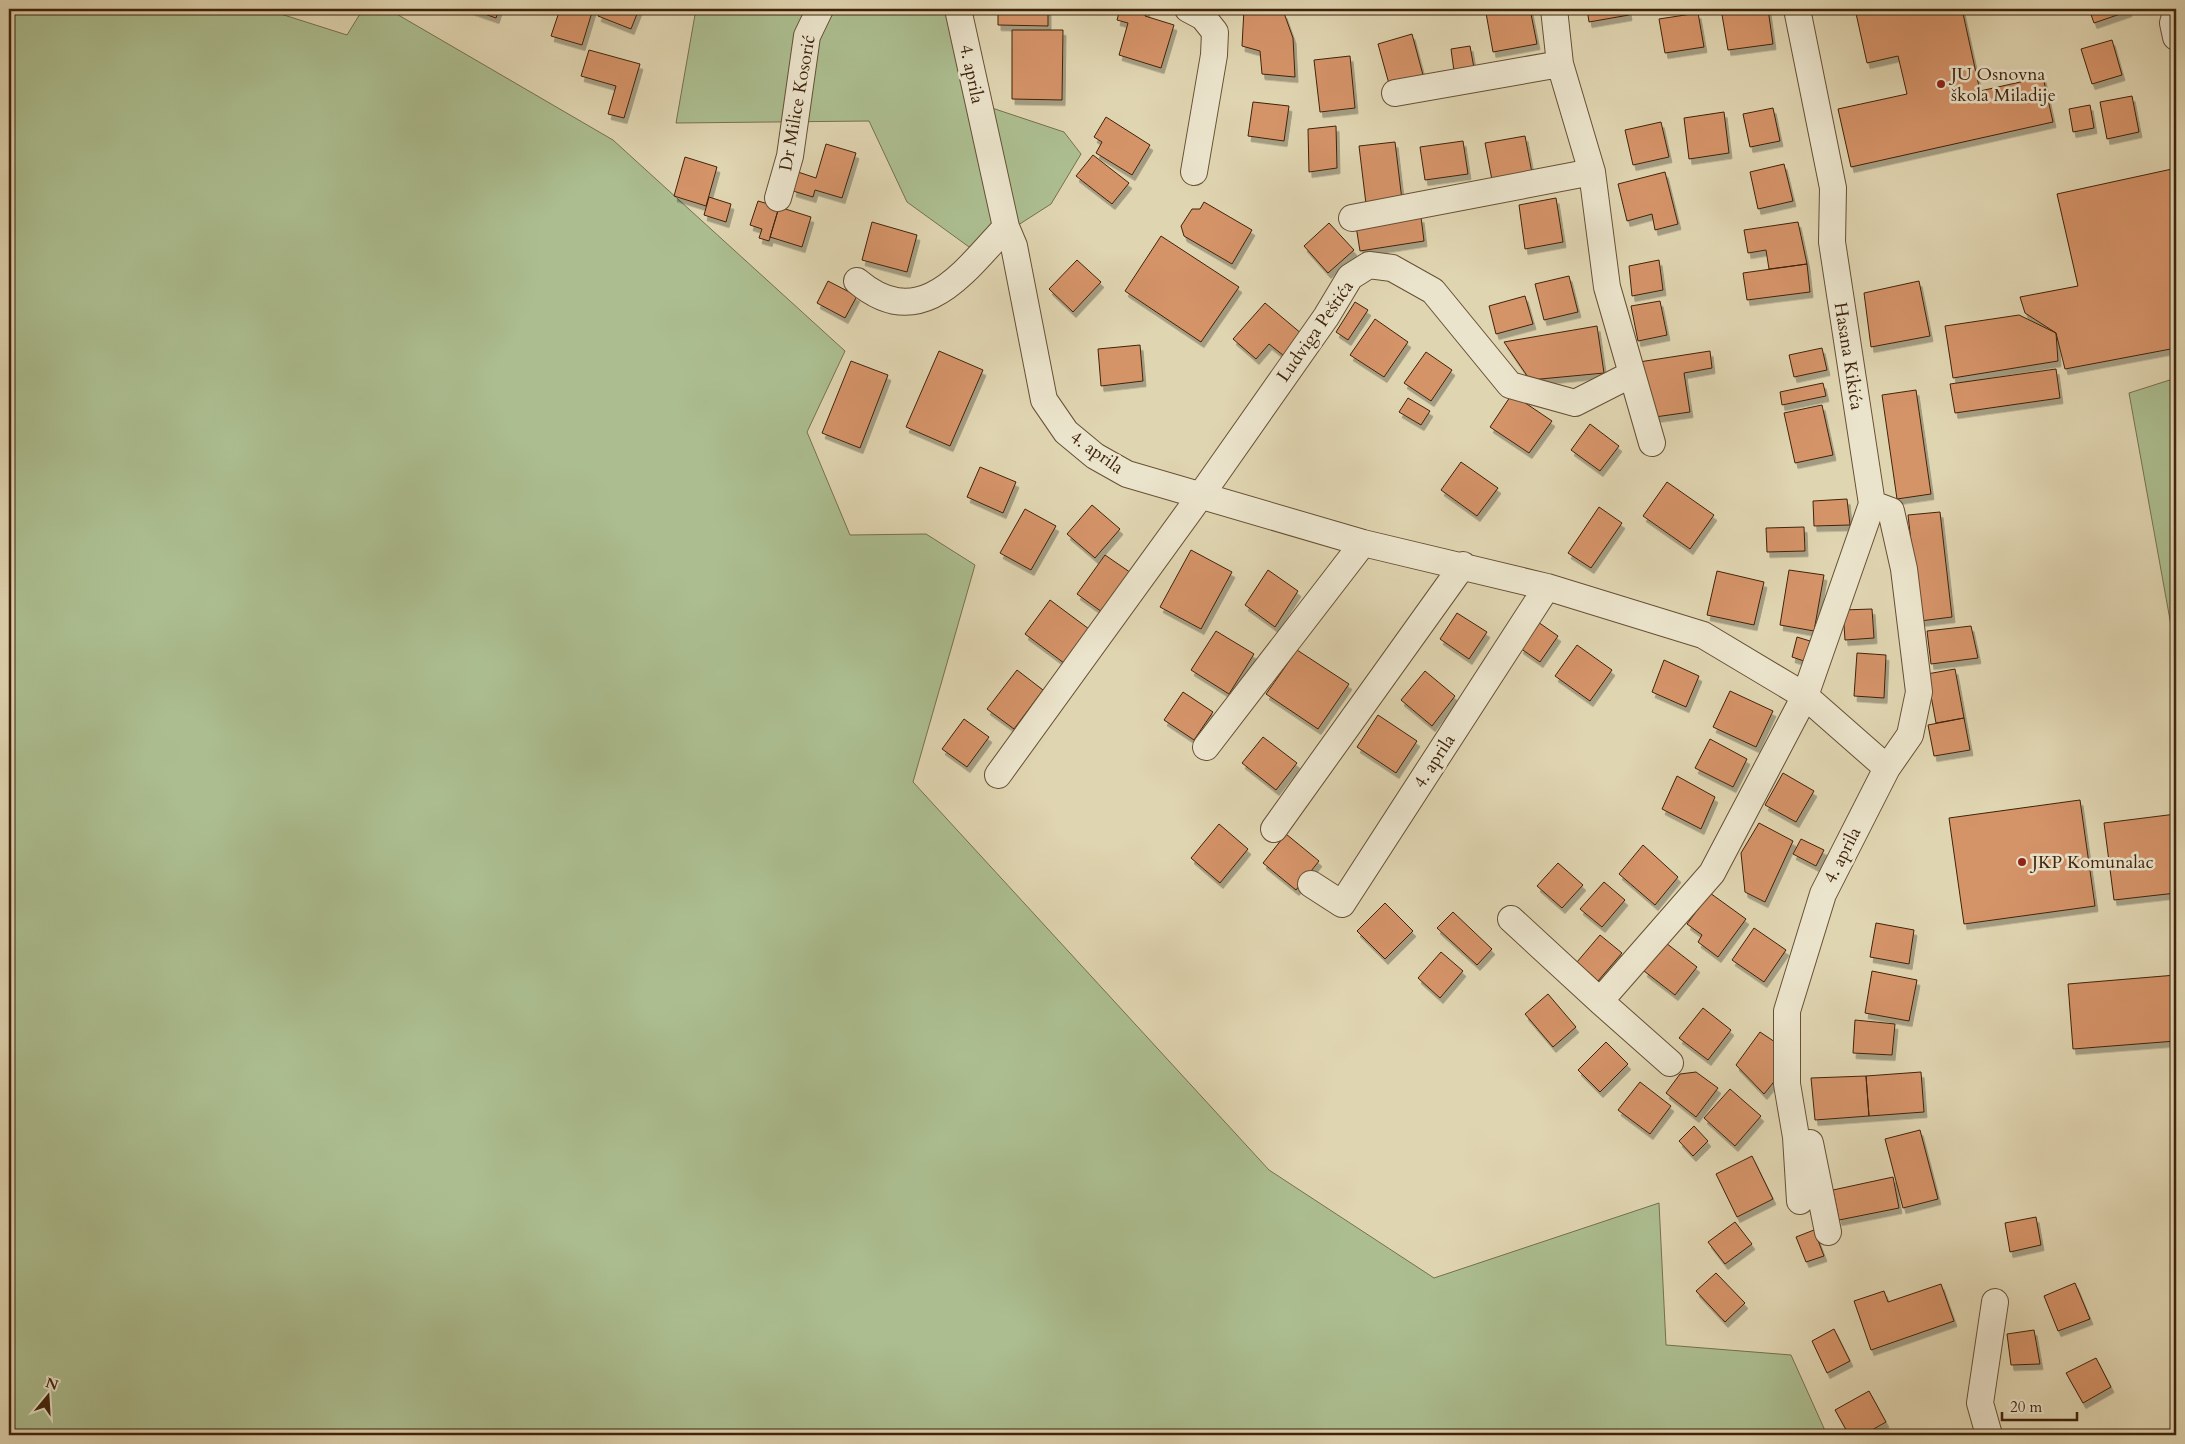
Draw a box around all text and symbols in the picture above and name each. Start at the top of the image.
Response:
street label: Dr Milice Kosorić [773,33,822,173]
street label: 4. aprila [953,42,990,106]
place label: JU Osnovna škola Miladije [1948,62,2056,108]
marker: JU Osnovna škola Miladije [1935,78,1947,90]
street label: Ludviga Peštića [1271,275,1360,387]
street label: Hasana Kikića [1828,300,1869,412]
street label: 4. aprila [1065,425,1129,480]
street label: 4. aprila [1408,729,1461,793]
street label: 4. aprila [1818,823,1867,888]
place label: JKP Komunalac [2029,850,2154,875]
marker: JKP Komunalac [2016,856,2028,868]
north arrow [22,1372,72,1422]
text: N [43,1373,61,1395]
scale bar [2002,1389,2078,1421]
text: 20 m [2010,1397,2042,1417]

